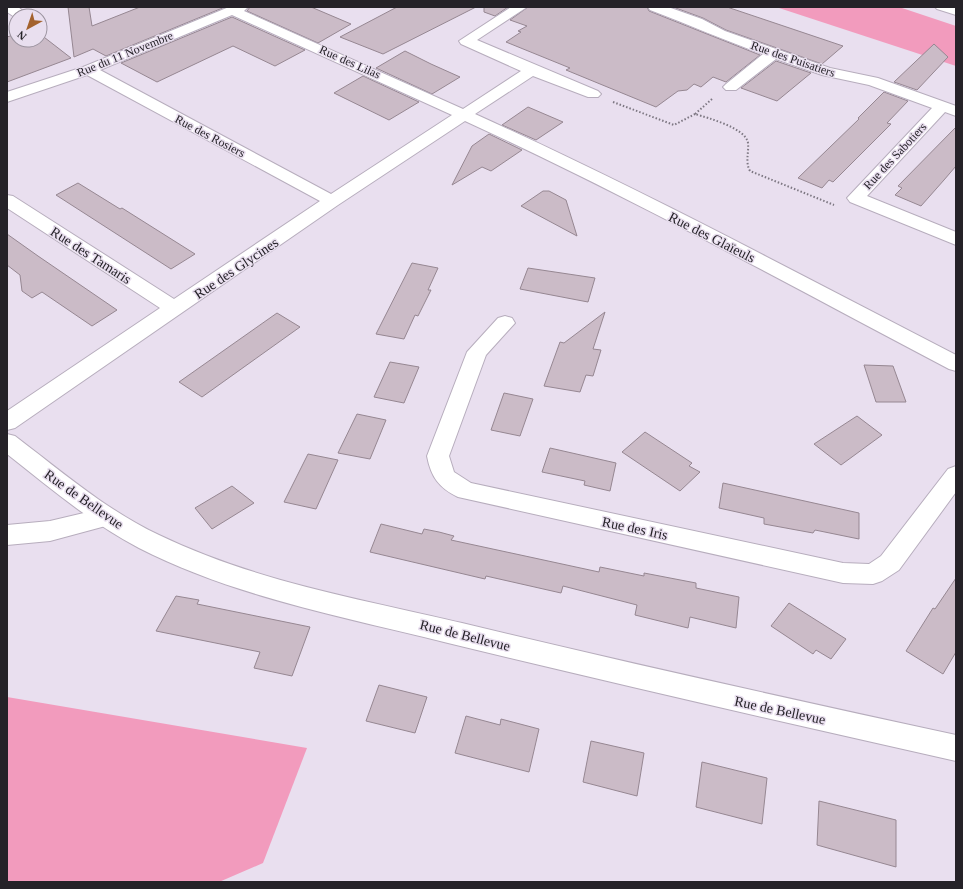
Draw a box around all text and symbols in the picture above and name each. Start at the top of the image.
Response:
north arrow [8,8,48,48]
text: N [15,28,28,43]
street label: Rue du 11 Novembre [75,28,175,80]
street label: Rue des Puisatiers [749,38,837,80]
street label: Rue des Lilas [317,42,383,82]
street label: Rue des Rosiers [173,112,248,160]
street label: Rue des Sabotiers [861,120,930,192]
street label: Rue des Glaïeuls [666,209,757,266]
street label: Rue des Tamaris [48,224,134,287]
street label: Rue des Glycines [191,235,281,302]
street label: Rue de Bellevue [42,467,126,532]
street label: Rue des Iris [601,514,669,543]
street label: Rue de Bellevue [418,617,512,654]
street label: Rue de Bellevue [733,694,827,727]

